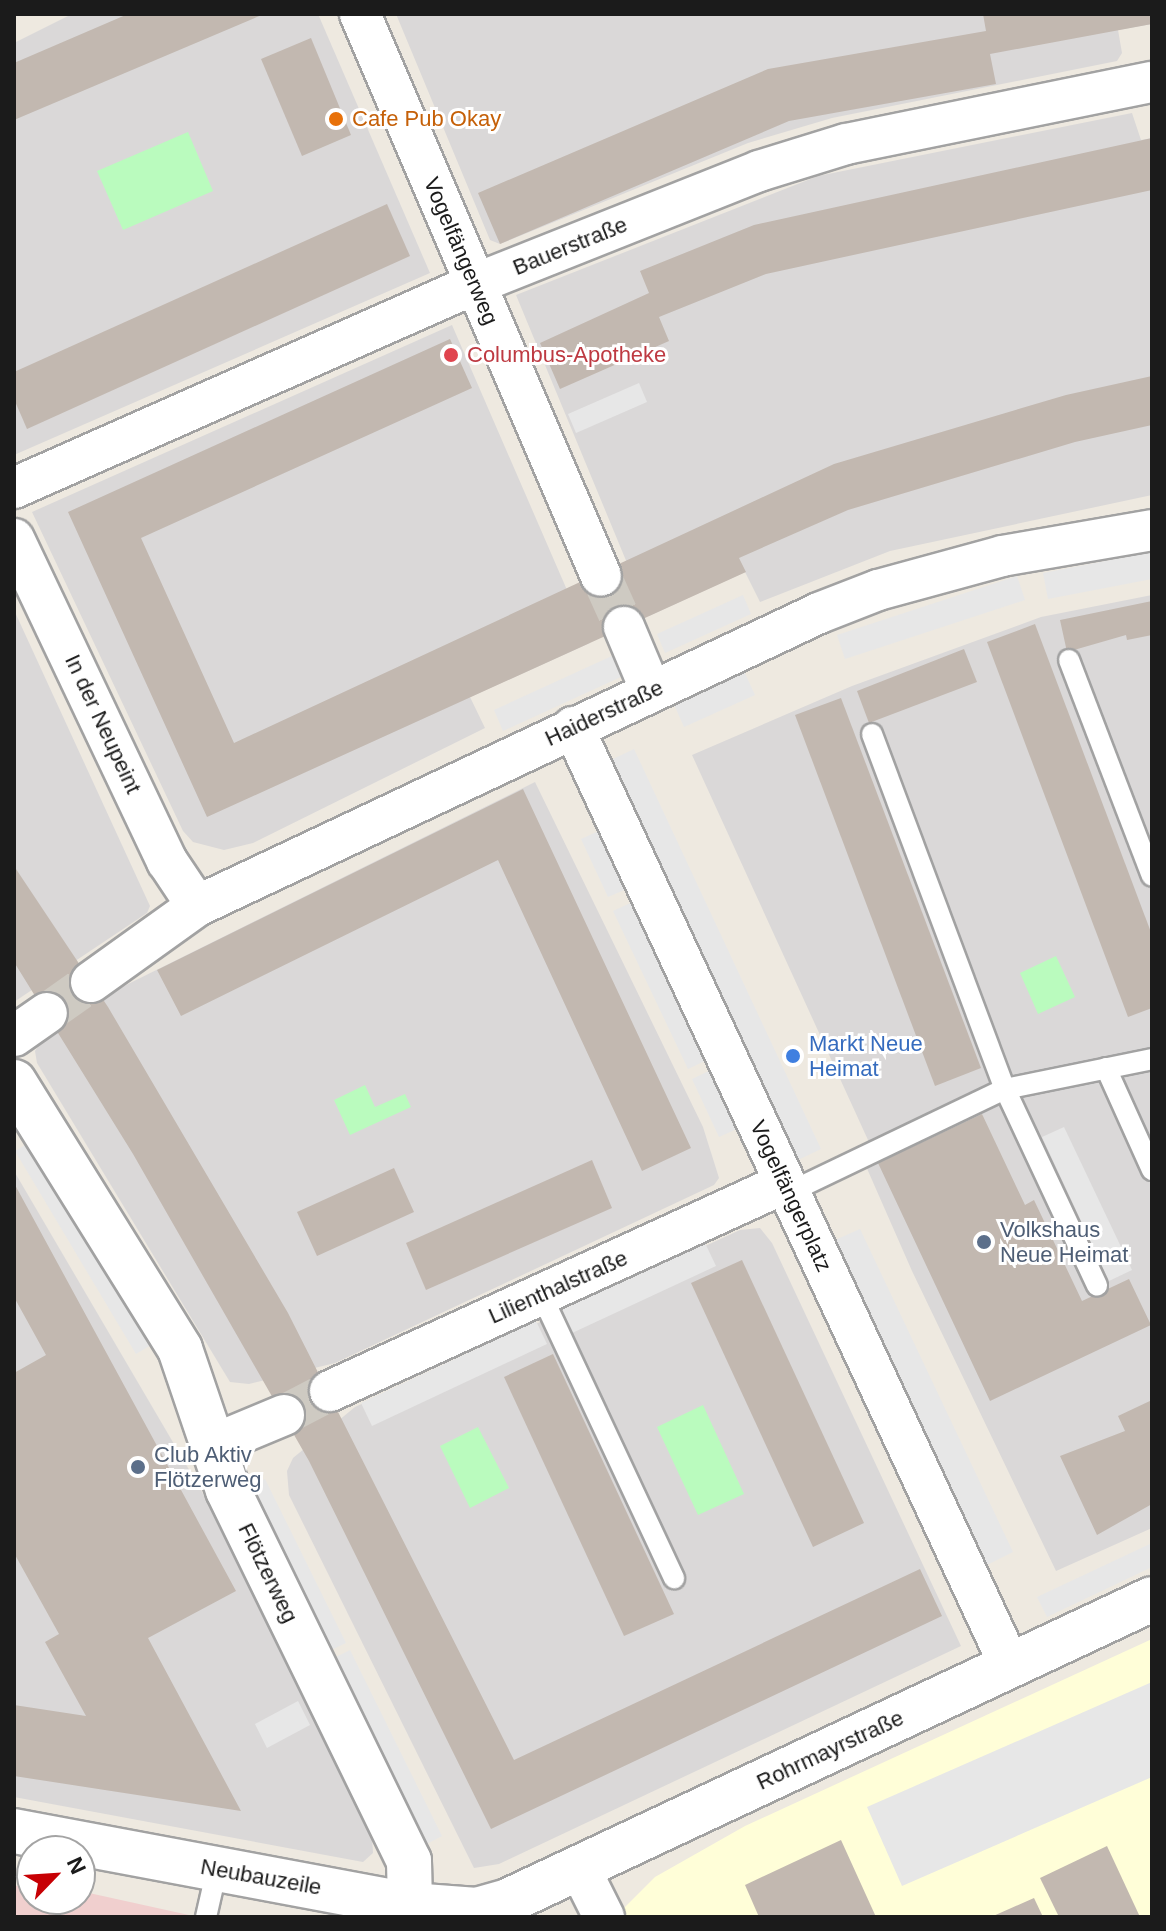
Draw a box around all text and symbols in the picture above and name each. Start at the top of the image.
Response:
place label: Cafe Pub Okay [352,106,501,132]
marker: Cafe Pub Okay [327,110,345,128]
street label: Vogelfängerweg [418,173,504,329]
street label: Bauerstraße [509,211,631,281]
place label: Columbus-Apotheke [467,342,666,368]
marker: Columbus-Apotheke [442,346,460,364]
street label: In der Neupeint [59,650,147,798]
street label: Haiderstraße [541,674,667,752]
place label: Markt Neue Heimat [809,1030,923,1082]
marker: Markt Neue Heimat [784,1047,802,1065]
street label: Vogelfängerplatz [744,1116,838,1276]
place label: Volkshaus Neue Heimat [1000,1216,1128,1268]
marker: Volkshaus Neue Heimat [975,1233,993,1251]
street label: Lilienthalstraße [484,1245,632,1329]
place label: Club Aktiv Flötzerweg [154,1441,262,1492]
marker: Club Aktiv Flötzerweg [129,1458,147,1476]
street label: Flötzerweg [233,1519,303,1627]
street label: Rohrmayrstraße [752,1704,908,1796]
north arrow [16,1835,96,1915]
text: N [62,1853,91,1878]
street label: Neubauzeile [198,1853,324,1901]

